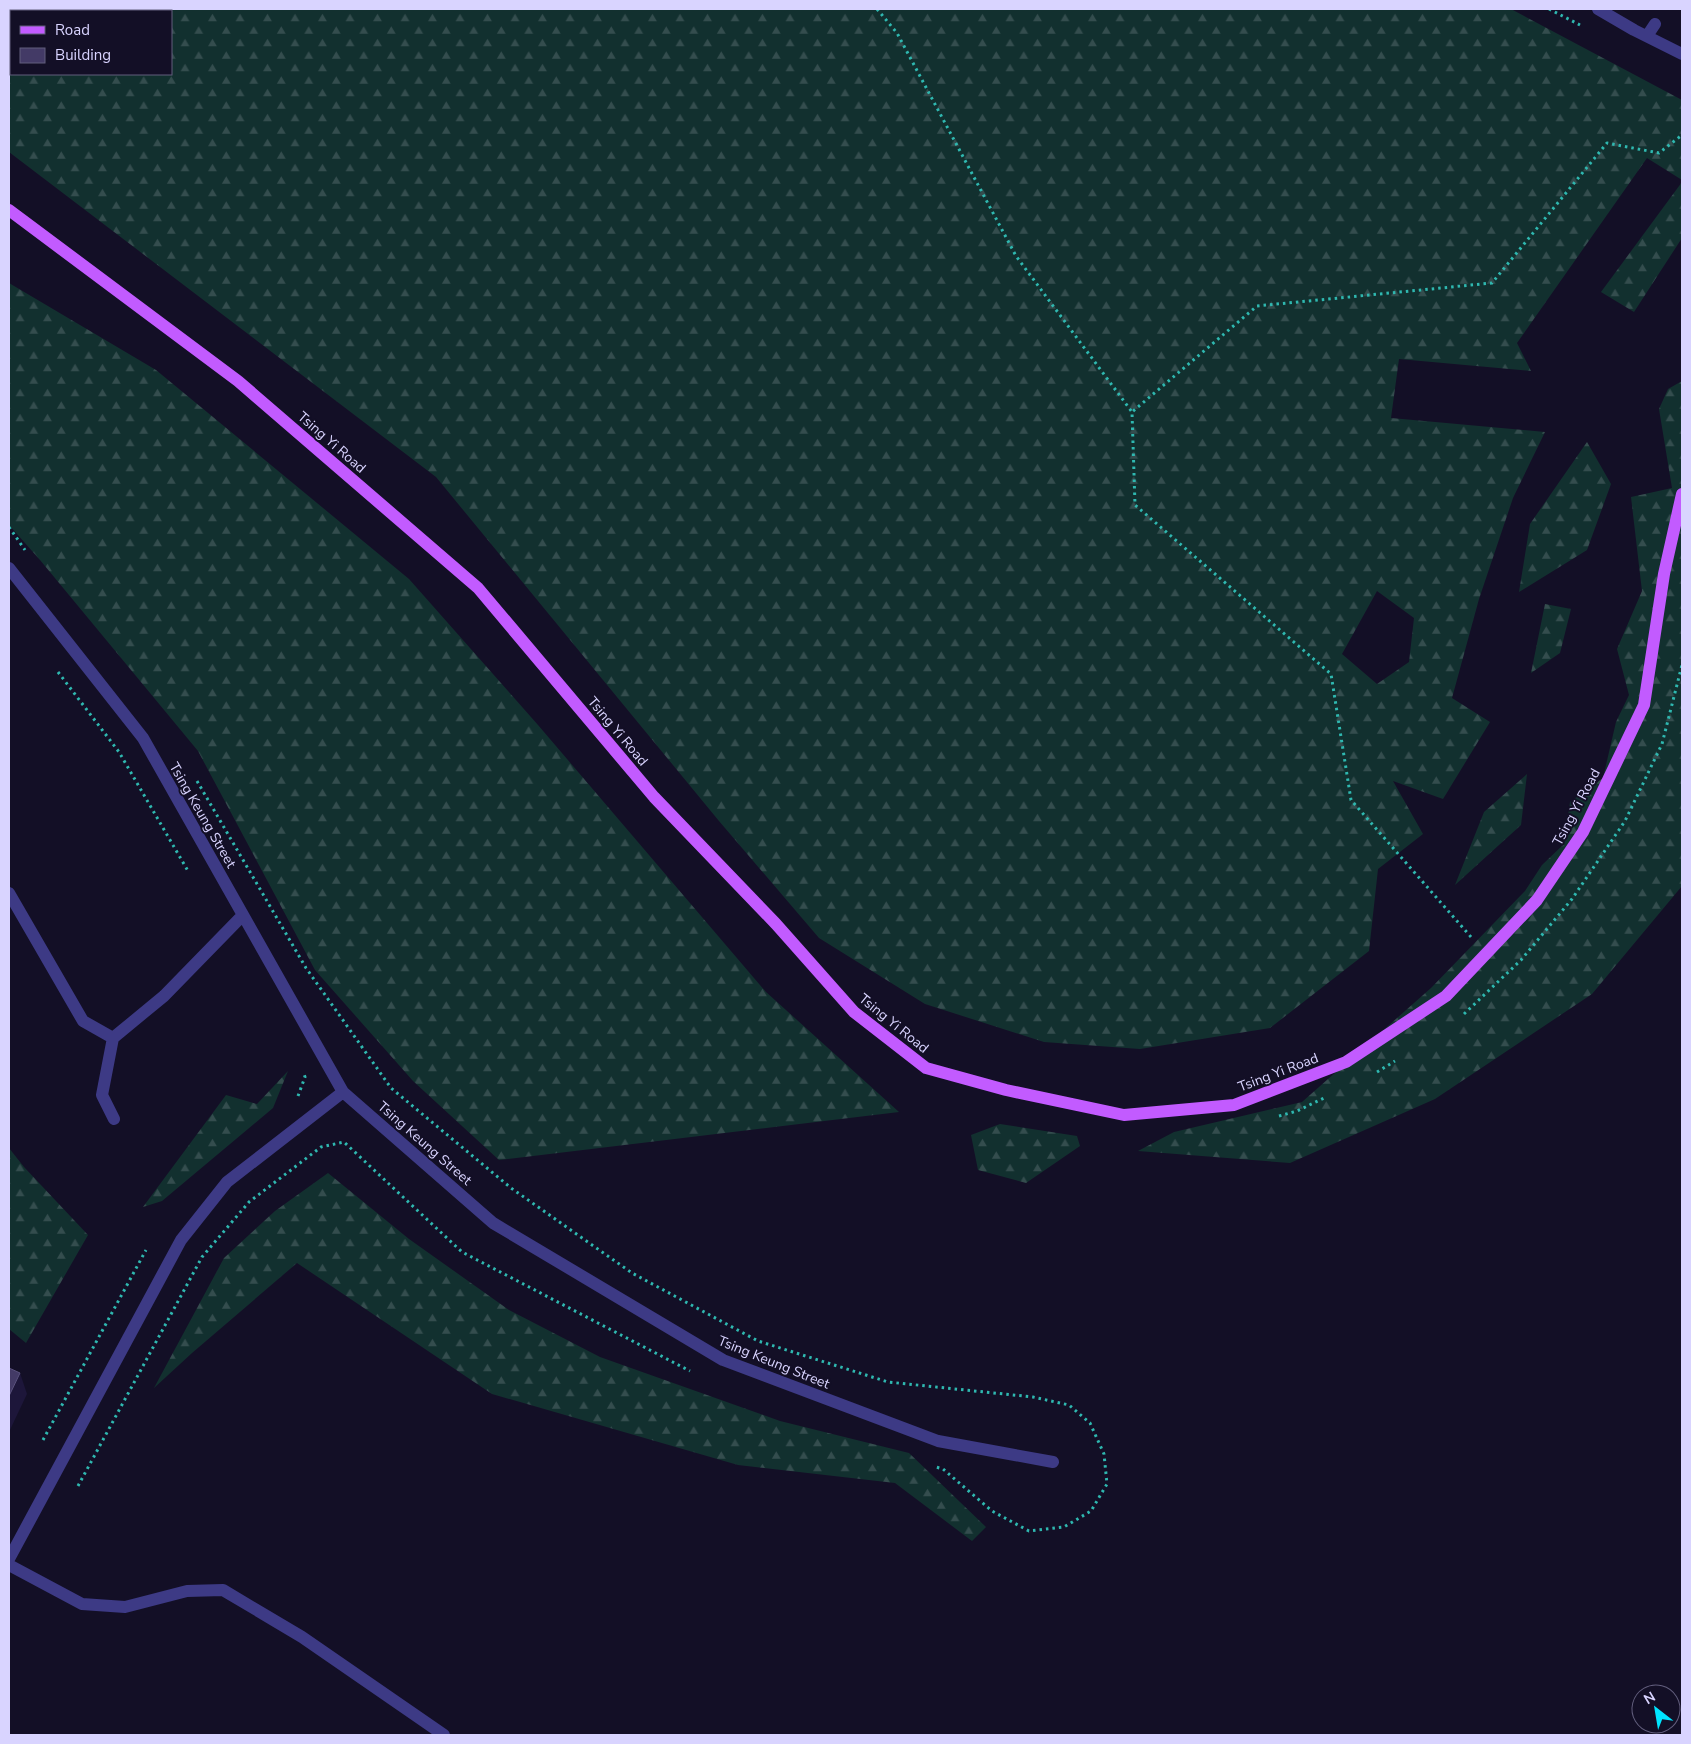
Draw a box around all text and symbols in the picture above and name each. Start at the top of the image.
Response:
legend [10,10,172,75]
text: Road [55,20,90,40]
text: Building [55,45,111,65]
street label: Tsing Yi Road [293,407,370,477]
street label: Tsing Yi Road [583,693,652,770]
street label: Tsing Keung Street [165,759,241,872]
street label: Tsing Yi Road [1548,765,1605,849]
street label: Tsing Yi Road [855,989,933,1057]
street label: Tsing Yi Road [1235,1048,1321,1097]
street label: Tsing Keung Street [374,1097,476,1190]
street label: Tsing Keung Street [715,1331,833,1394]
north arrow [1631,1684,1681,1734]
text: N [1640,1687,1659,1709]

